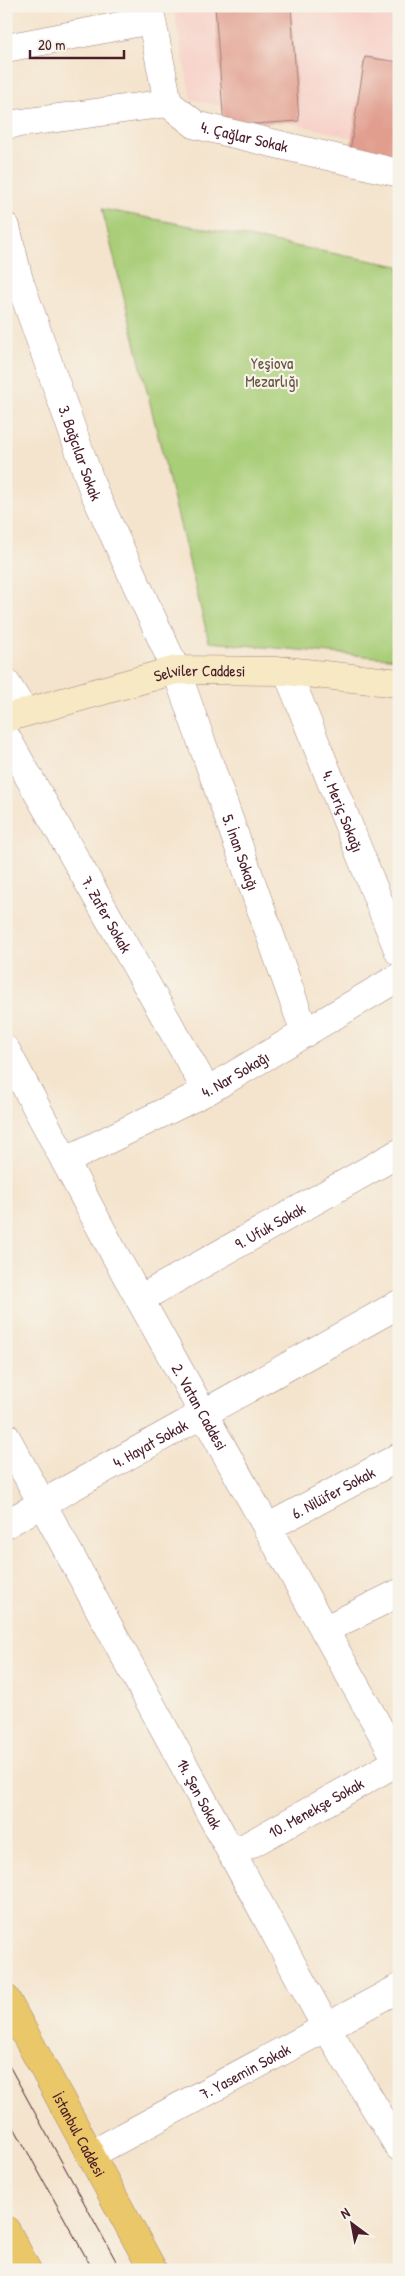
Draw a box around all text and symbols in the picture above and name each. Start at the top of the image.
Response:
scale bar [30,28,124,60]
text: 20 m [38,34,65,55]
street label: 4. Çağlar Sokak [199,116,291,158]
park label: Yeşiova Mezarlığı [245,352,299,392]
street label: 3. Bağcılar Sokak [53,402,108,504]
street label: Selviler Caddesi [151,659,246,687]
street label: 4. Meriç Sokağı [317,767,369,855]
street label: 5. İnan Sokağı [217,811,265,894]
street label: 7. Zafer Sokak [76,872,137,957]
street label: 4. Nar Sokağı [198,1046,273,1103]
street label: 9. Ufuk Sokak [231,1197,309,1254]
street label: 2. Vatan Caddesi [167,1359,233,1454]
street label: 4. Hayat Sokak [109,1413,192,1473]
street label: 6. Nilüfer Sokak [287,1461,379,1524]
street label: 14. Şen Sokak [172,1755,228,1833]
street label: 10. Menekşe Sokak [264,1772,368,1843]
street label: 7. Yasemin Sokak [196,2038,294,2105]
street label: İstanbul Caddesi [47,2088,111,2181]
north arrow [328,2198,378,2248]
text: N [337,2202,354,2223]

